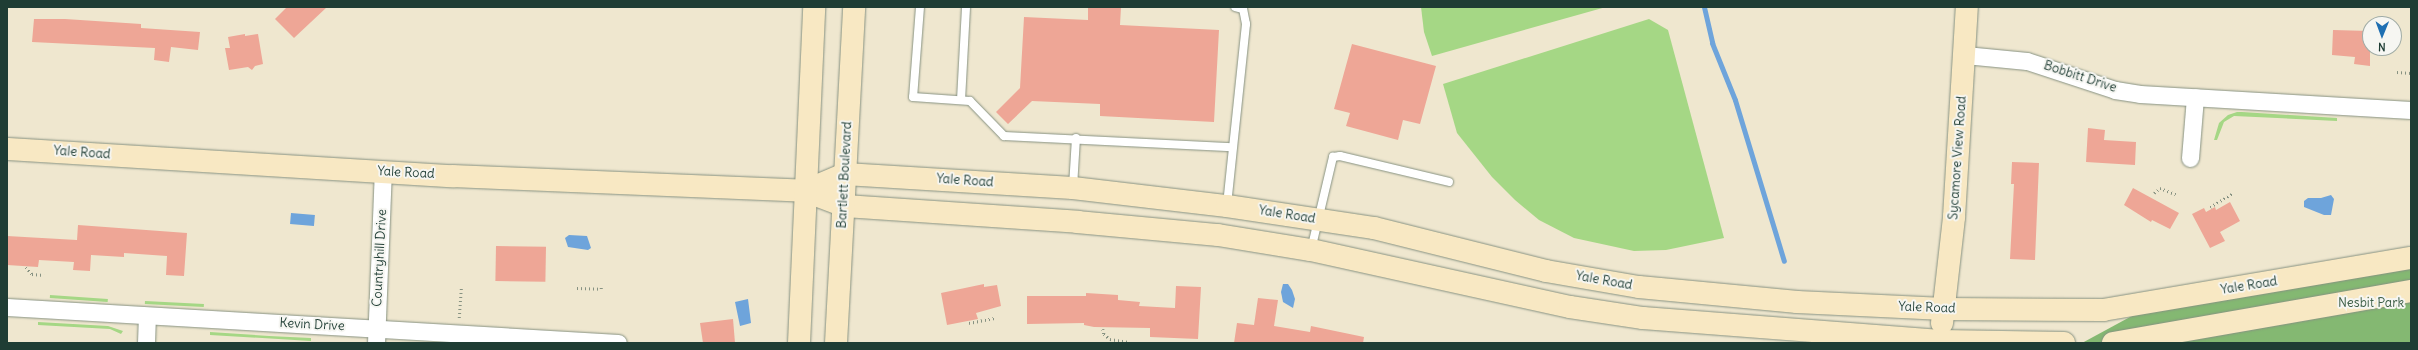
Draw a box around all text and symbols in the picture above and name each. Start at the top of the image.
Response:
north arrow [2362,16,2402,56]
text: N [2378,40,2386,54]
street label: Bobbitt Drive [2042,58,2118,96]
street label: Sycamore View Road [1946,96,1970,220]
street label: Bartlett Boulevard [834,121,856,229]
street label: Yale Road [53,143,111,163]
street label: Yale Road [377,164,435,182]
street label: Yale Road [936,171,994,191]
street label: Yale Road [1258,203,1316,227]
street label: Countryhill Drive [370,209,390,307]
street label: Yale Road [1574,268,1634,294]
street label: Yale Road [2220,274,2278,298]
park label: Nesbit Park [2338,295,2404,311]
street label: Yale Road [1898,299,1956,317]
street label: Kevin Drive [279,316,345,334]

